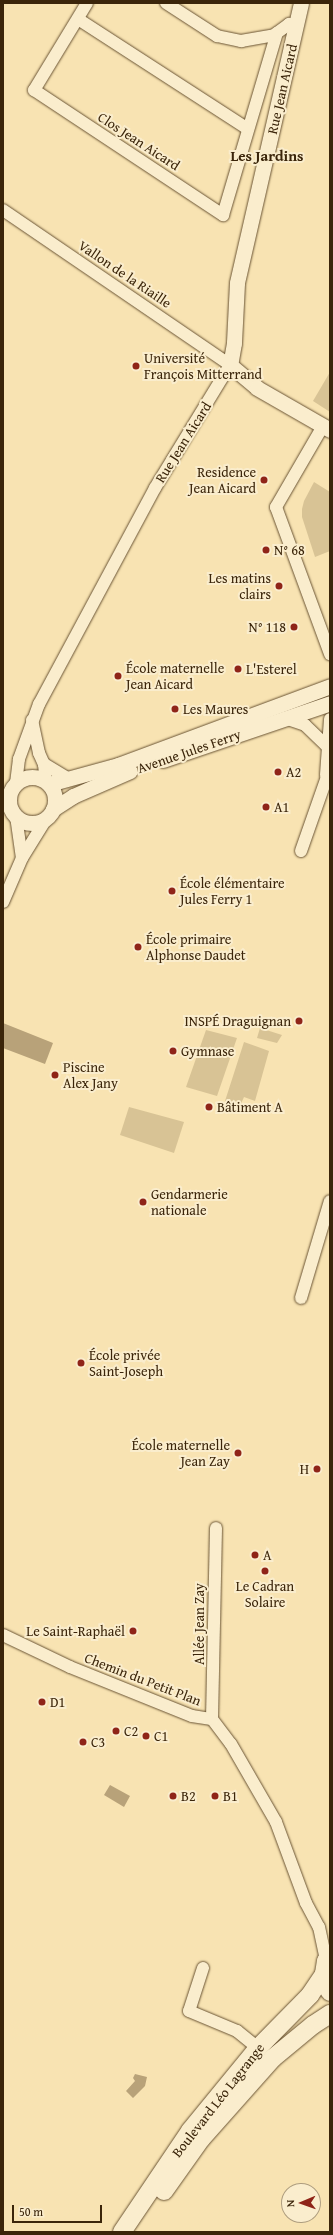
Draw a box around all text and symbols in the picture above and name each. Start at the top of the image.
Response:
street label: Rue Jean Aicard [263,42,301,136]
street label: Clos Jean Aicard [95,108,183,174]
district label: Les Jardins [230,147,304,165]
street label: Vallon de la Riaille [75,237,175,311]
place label: Université François Mitterrand [144,350,262,382]
marker: Université François Mitterrand [131,361,141,371]
street label: Rue Jean Aicard [151,398,215,486]
place label: Residence Jean Aicard [189,464,256,496]
marker: Residence Jean Aicard [259,475,269,485]
place label: N° 68 [274,542,305,558]
marker: N° 68 [261,545,271,555]
place label: Les matins clairs [209,570,271,602]
marker: Les matins clairs [274,581,284,591]
place label: N° 118 [249,619,286,635]
marker: N° 118 [289,622,299,632]
place label: École maternelle Jean Aicard [126,660,224,692]
place label: L'Esterel [246,661,297,677]
marker: L'Esterel [233,664,243,674]
marker: École maternelle Jean Aicard [113,671,123,681]
place label: Les Maures [183,701,248,717]
marker: Les Maures [170,704,180,714]
street label: Avenue Jules Ferry [135,725,243,777]
place label: A2 [286,764,301,780]
marker: A2 [273,767,283,777]
place label: A1 [274,799,289,815]
marker: A1 [261,802,271,812]
place label: École élémentaire Jules Ferry 1 [180,875,285,908]
marker: École élémentaire Jules Ferry 1 [167,886,177,896]
place label: École primaire Alphonse Daudet [146,931,246,964]
marker: École primaire Alphonse Daudet [133,942,143,952]
place label: INSPÉ Draguignan [184,1013,291,1029]
marker: INSPÉ Draguignan [294,1016,304,1026]
place label: Gymnase [181,1043,234,1059]
marker: Gymnase [168,1046,178,1056]
place label: Piscine Alex Jany [63,1059,118,1092]
marker: Piscine Alex Jany [50,1070,60,1080]
place label: Bâtiment A [217,1099,283,1115]
marker: Bâtiment A [204,1102,214,1112]
place label: Gendarmerie nationale [151,1186,228,1218]
marker: Gendarmerie nationale [138,1197,148,1207]
place label: École privée Saint-Joseph [89,1347,163,1380]
marker: École privée Saint-Joseph [76,1358,86,1368]
place label: École maternelle Jean Zay [132,1437,230,1470]
marker: École maternelle Jean Zay [233,1448,243,1458]
place label: H [300,1461,309,1477]
marker: H [312,1464,322,1474]
place label: A [263,1547,271,1563]
marker: A [250,1550,260,1560]
marker: Le Cadran Solaire [260,1566,270,1576]
place label: Le Cadran Solaire [236,1578,294,1610]
street label: Allée Jean Zay [191,1583,207,1665]
place label: Le Saint-Raphaël [26,1623,125,1639]
marker: Le Saint-Raphaël [128,1626,138,1636]
street label: Chemin du Petit Plan [82,1649,204,1709]
place label: D1 [50,1694,65,1710]
marker: D1 [37,1697,47,1707]
place label: C2 [124,1723,138,1739]
marker: C2 [111,1726,121,1736]
place label: C1 [154,1728,168,1744]
marker: C1 [141,1731,151,1741]
place label: C3 [91,1734,105,1750]
marker: C3 [78,1737,88,1747]
place label: B2 [181,1788,196,1804]
place label: B1 [223,1788,238,1804]
marker: B2 [168,1791,178,1801]
marker: B1 [210,1791,220,1801]
street label: Boulevard Léo Lagrange [168,2040,268,2160]
north arrow [281,2183,321,2223]
scale bar [14,2197,104,2223]
text: N [282,2199,298,2207]
text: 50 m [19,2203,43,2220]

